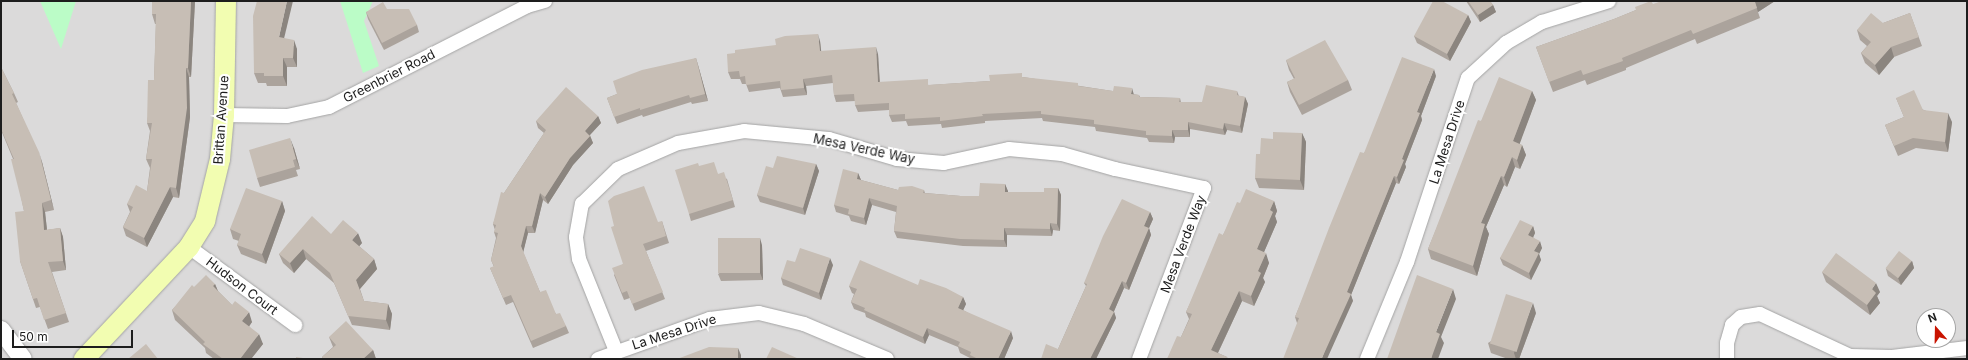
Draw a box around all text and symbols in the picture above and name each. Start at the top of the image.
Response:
street label: Greenbrier Road [341,46,437,106]
street label: Brittan Avenue [210,75,232,165]
street label: La Mesa Drive [1426,98,1468,186]
street label: Mesa Verde Way [812,131,916,167]
street label: Mesa Verde Way [1157,193,1209,295]
street label: Hudson Court [203,254,281,318]
north arrow [1916,308,1956,348]
text: N [1926,310,1939,326]
street label: La Mesa Drive [630,311,718,353]
scale bar [14,322,135,348]
text: 50 m [19,329,48,344]

